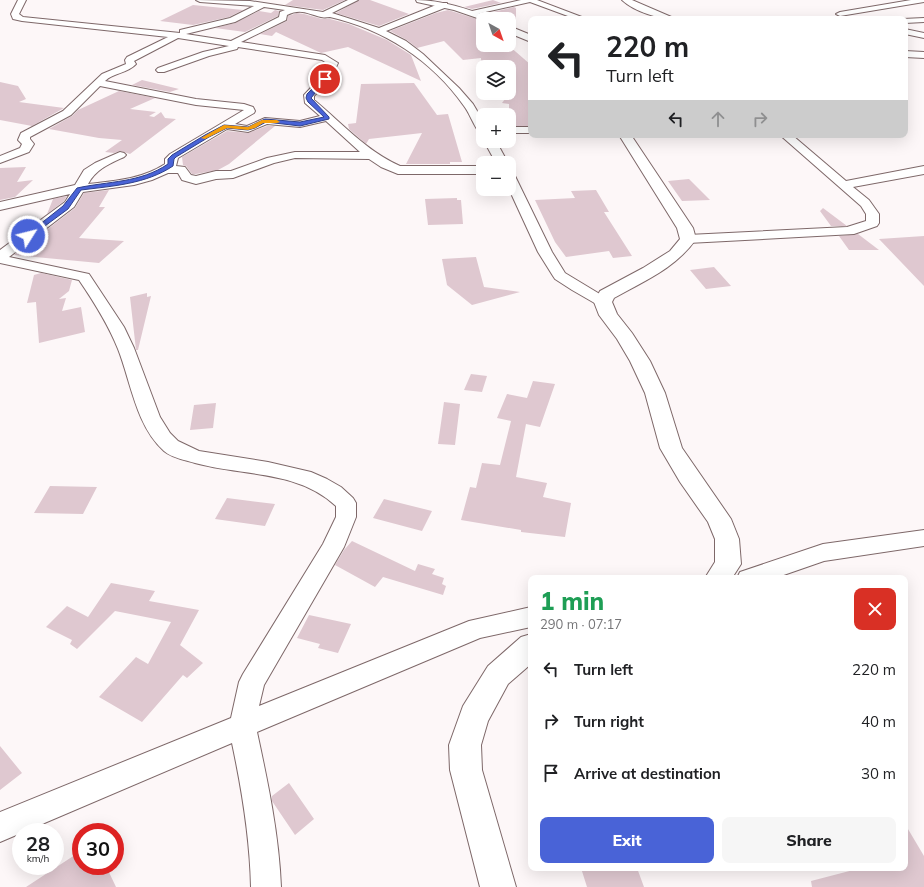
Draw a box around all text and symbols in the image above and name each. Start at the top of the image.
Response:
north arrow [476,12,516,52]
map controls [476,12,516,196]
text: 220 m [606,29,689,64]
icon: left [540,32,592,84]
button: layers [476,60,516,100]
pin [308,62,342,96]
text: Turn left [606,64,674,87]
icon: arrive [314,68,336,90]
button: + [476,108,516,148]
icon: left [665,108,687,130]
icon: ahead [707,108,729,130]
icon: right [749,108,771,130]
button: − [476,156,516,196]
position arrow [7,215,49,257]
text: 1 min [540,586,604,616]
button: close [854,588,896,630]
text: 290 m · 07:17 [540,616,622,632]
icon: left [540,658,562,680]
text: Turn left [574,660,633,679]
text: 220 m [852,660,896,679]
icon: right [540,710,562,732]
text: Turn right [574,712,644,731]
text: 40 m [861,712,896,731]
icon: arrive [540,762,562,784]
text: Arrive at destination [574,764,721,783]
text: 30 m [861,764,896,783]
button: Exit [540,817,714,863]
button: Share [722,817,896,863]
speed limit sign: 30 [72,823,124,875]
text: 28 [26,831,50,856]
text: km/h [27,852,49,865]

